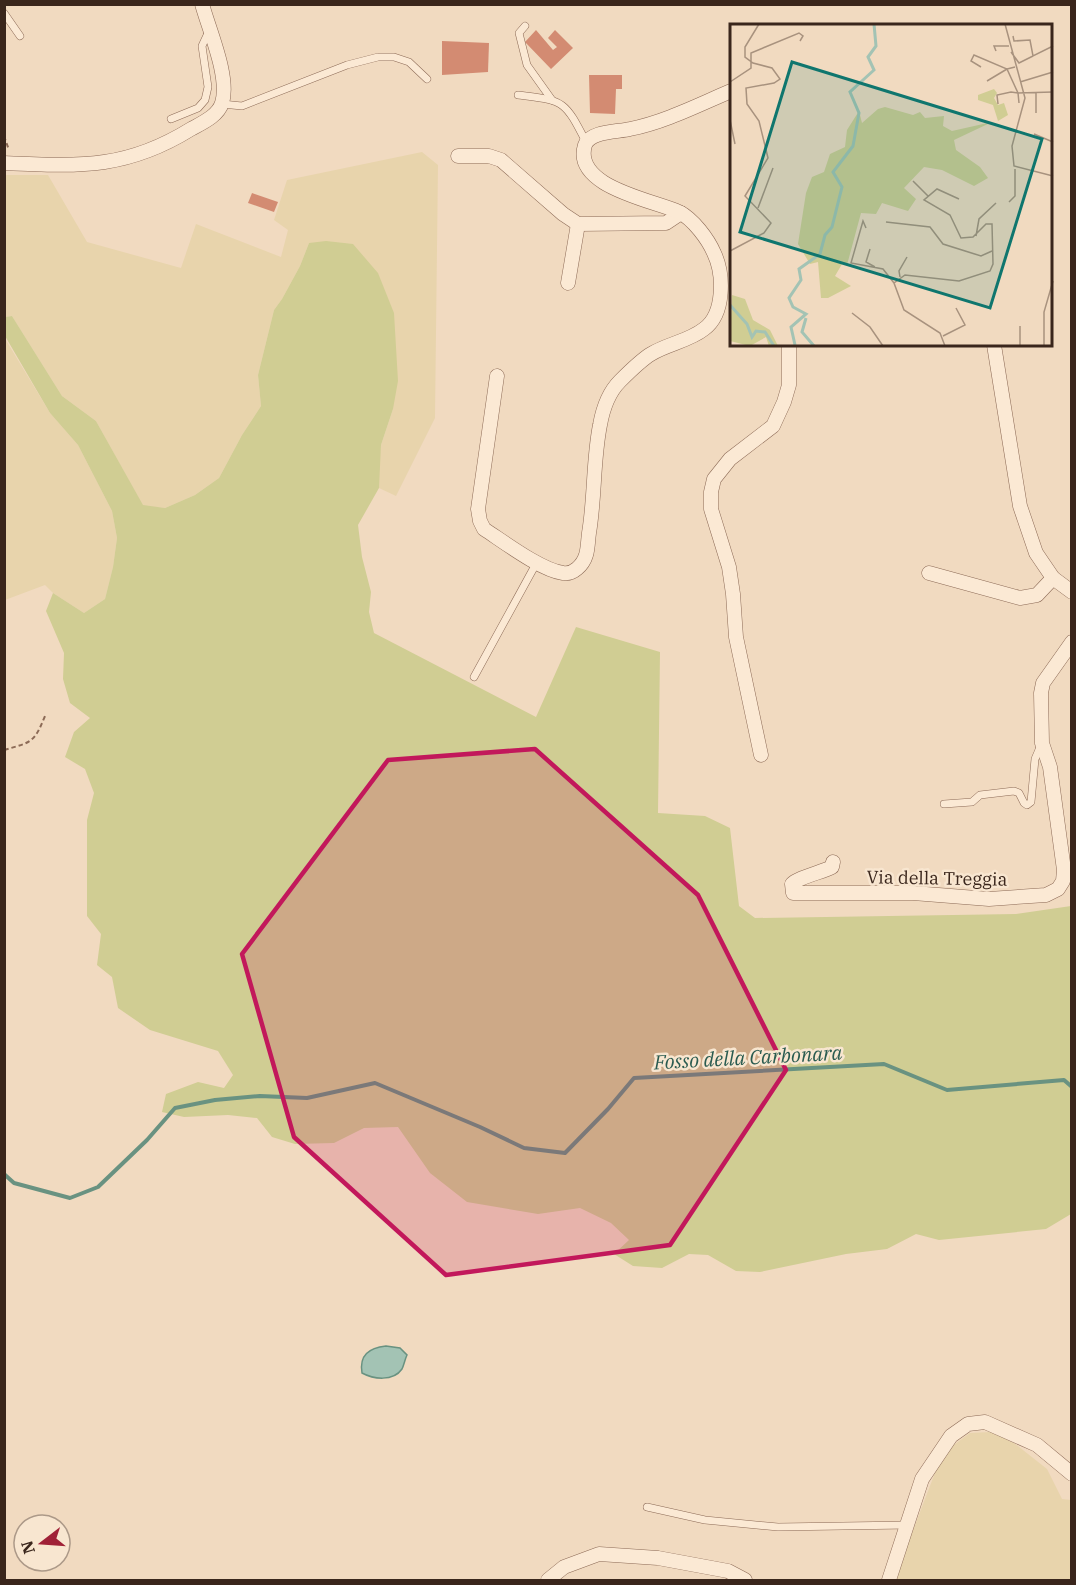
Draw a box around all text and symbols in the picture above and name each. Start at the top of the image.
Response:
inset map [730,24,1052,346]
street label: Via della Treggia [866,865,1008,891]
water label: Fosso della Carbonara [652,1039,843,1075]
north arrow [12,1513,72,1573]
text: N [16,1538,39,1556]

